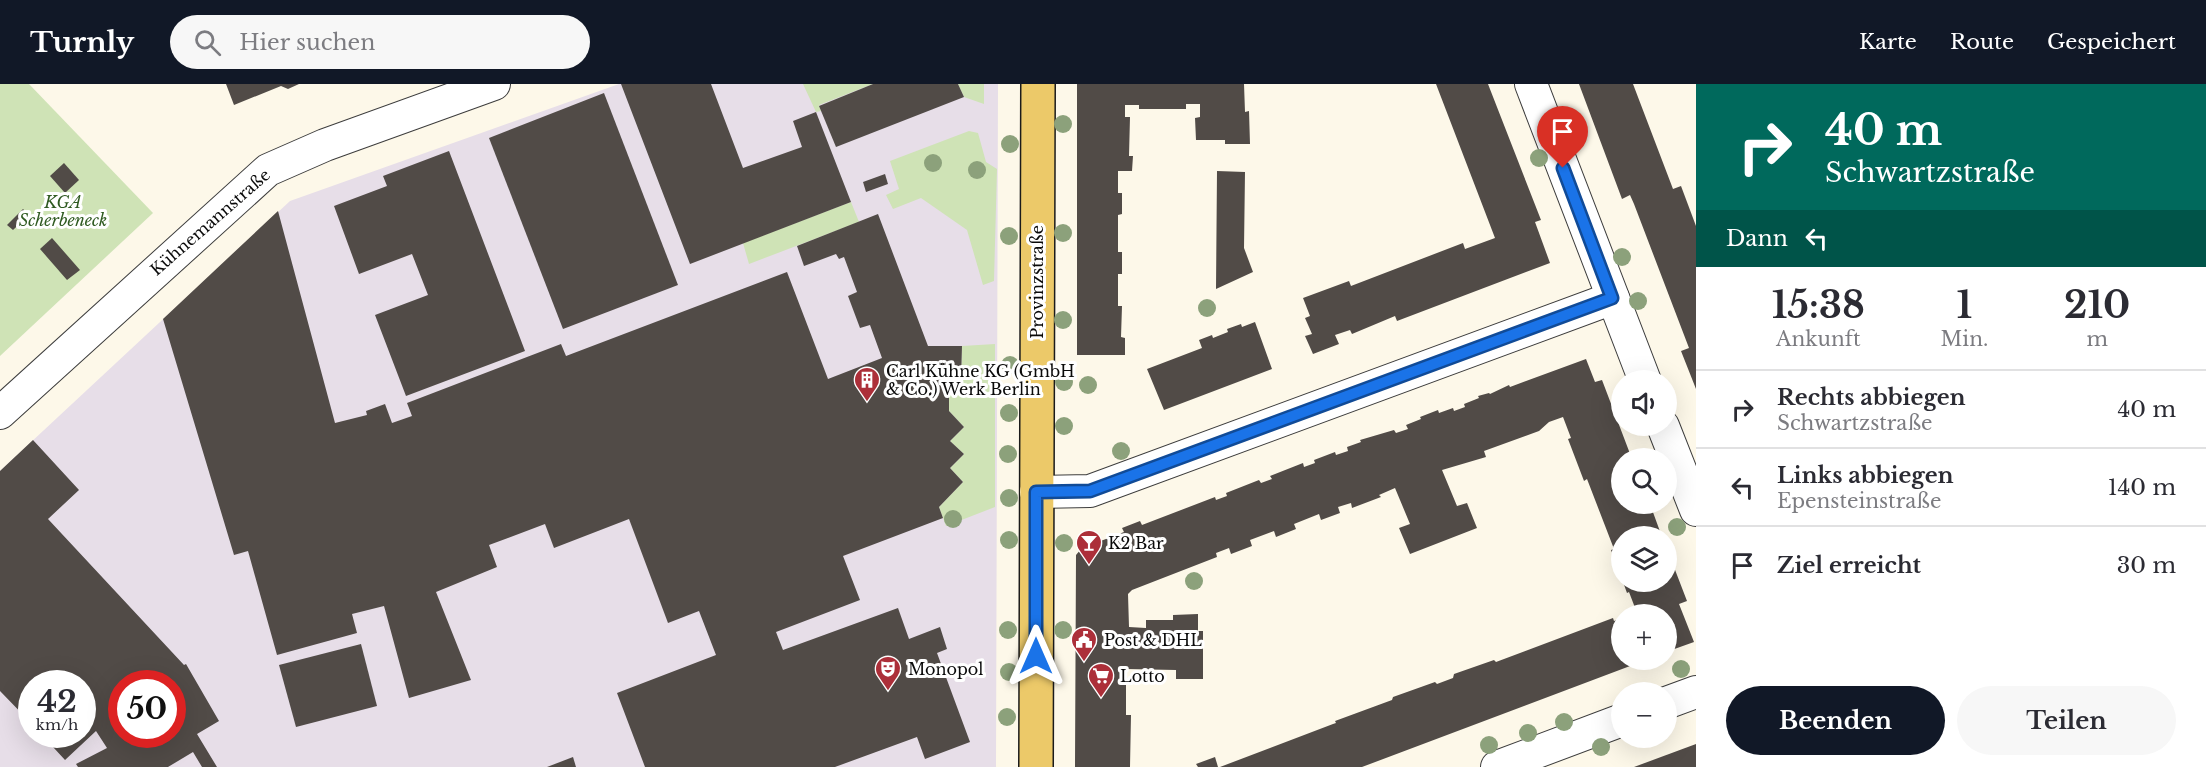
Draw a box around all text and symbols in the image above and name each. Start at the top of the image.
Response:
search box [170,15,590,69]
text: Turnly [30,25,134,60]
icon: search [191,26,224,59]
text: Hier suchen [239,29,375,56]
text: Karte [1859,29,1917,55]
text: Route [1950,29,2014,55]
text: Gespeichert [2047,29,2176,55]
text: 40 m [1825,104,1942,156]
pin [1537,106,1588,168]
icon: right [1726,108,1804,186]
icon: arrive [1546,115,1579,148]
text: Schwartzstraße [1825,156,2035,189]
street label: Kühnemannstraße [146,165,274,279]
park label: KGA Scherbeneck [19,192,107,230]
icon: left [1800,222,1833,255]
street label: Provinzstraße [1027,225,1047,339]
text: Dann [1726,225,1788,252]
text: 15:38 [1772,283,1865,328]
text: 1 [1957,283,1972,328]
text: 210 [2064,283,2130,328]
text: Ankunft [1776,327,1861,351]
text: Min. [1941,327,1988,351]
text: m [2086,327,2108,351]
place label: Carl Kühne KG (GmbH & Co.) Werk Berlin [886,361,1075,399]
building icon: Carl Kühne KG (GmbH & Co.) Werk Berlin [852,365,882,403]
map controls [1611,370,1677,748]
button: sound [1611,370,1677,436]
text: Rechts abbiegen [1777,384,1966,411]
icon: right [1726,393,1759,426]
text: 40 m [2118,396,2176,423]
text: Schwartzstraße [1777,411,1933,435]
button: search [1611,448,1677,514]
text: Links abbiegen [1777,462,1954,489]
icon: left [1726,471,1759,504]
text: 140 m [2108,474,2176,501]
text: Epensteinstraße [1777,489,1941,513]
button: layers [1611,526,1677,592]
bar icon: K2 Bar [1074,528,1104,566]
place label: K2 Bar [1108,533,1164,553]
icon: arrive [1726,549,1759,582]
text: Ziel erreicht [1777,552,1921,579]
text: 30 m [2117,552,2176,579]
button: + [1611,604,1677,670]
position arrow [1004,624,1068,688]
public building icon: Post & DHL [1069,625,1099,663]
place label: Post & DHL [1104,630,1202,650]
theatre icon: Monopol [873,654,903,692]
place label: Monopol [908,659,984,679]
supermarket icon: Lotto [1086,661,1116,699]
place label: Lotto [1120,666,1165,686]
speed limit sign: 50 [108,670,186,748]
button: − [1611,682,1677,748]
text: 42 [37,683,77,720]
button: Beenden [1726,686,1945,755]
button: Teilen [1957,686,2176,755]
text: km/h [36,715,78,734]

